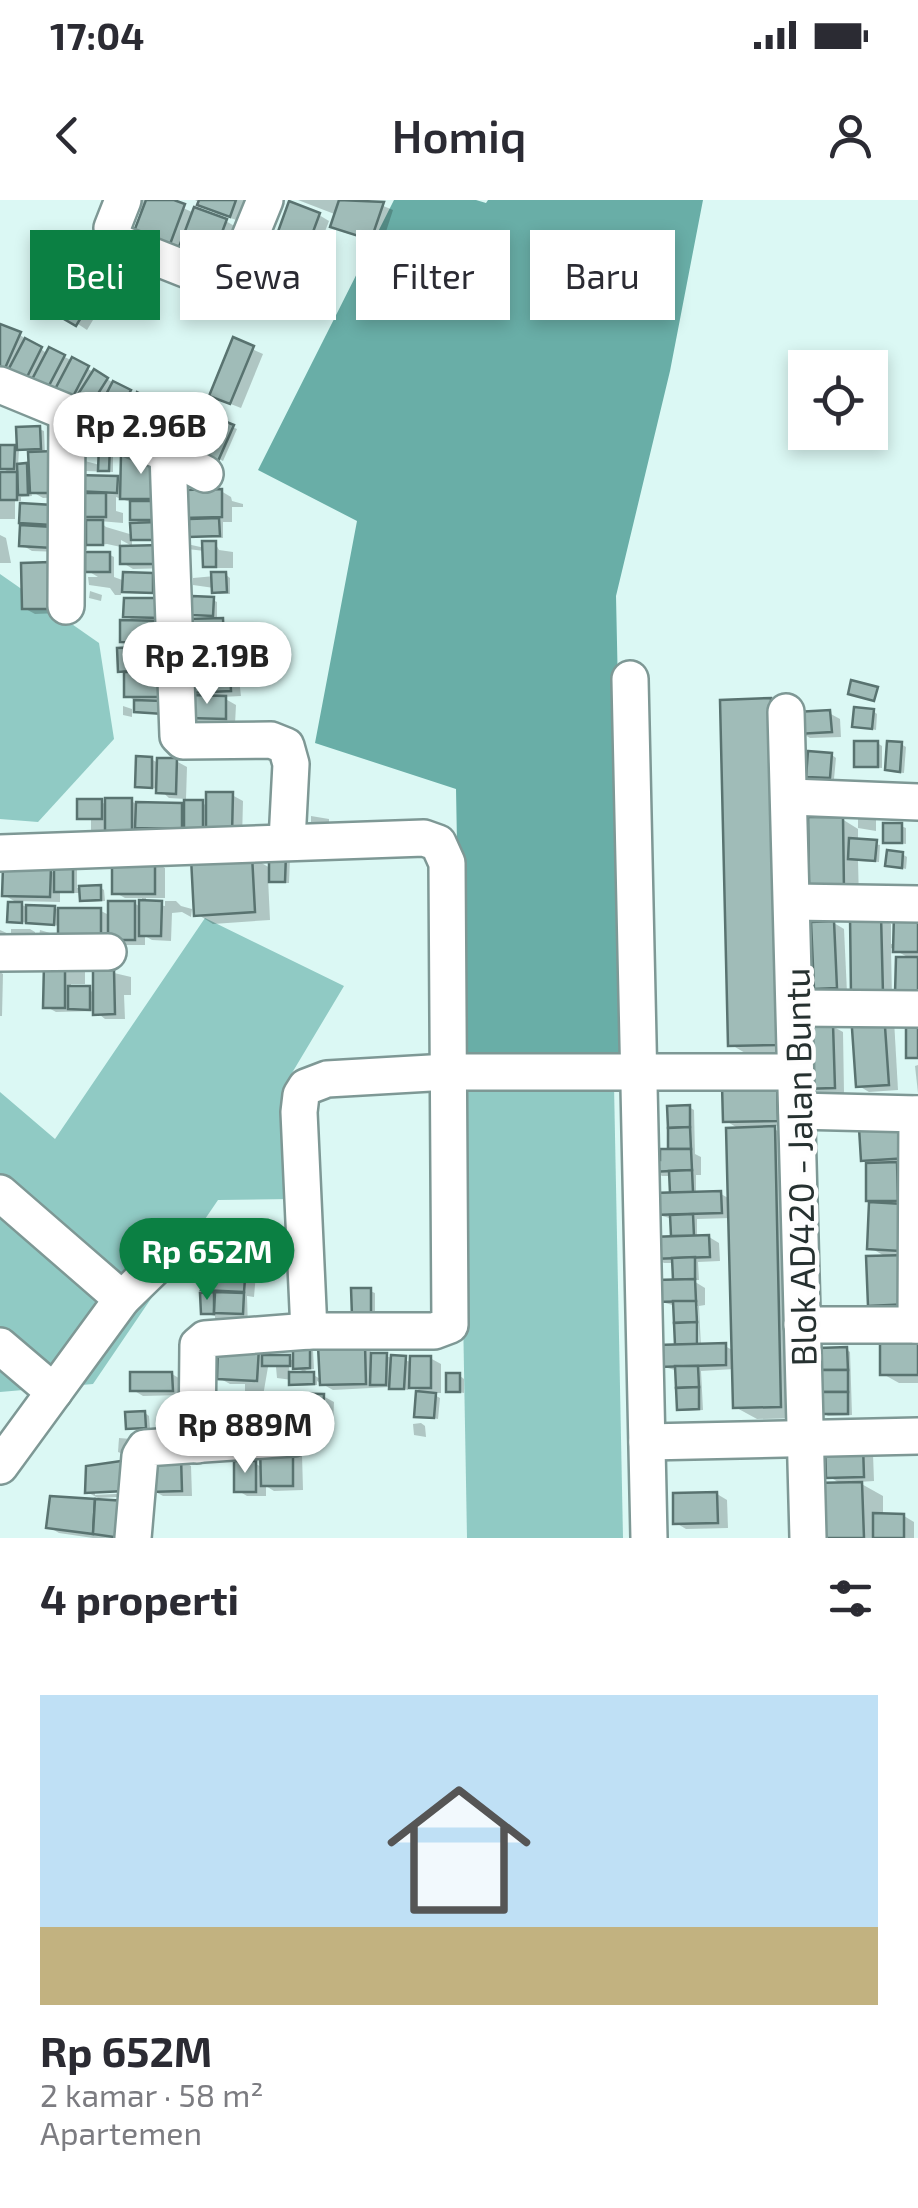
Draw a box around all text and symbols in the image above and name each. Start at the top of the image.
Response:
text: 17:04 [50,12,144,58]
icon: back [40,108,95,163]
text: Homiq [392,108,526,162]
icon: person [823,108,878,163]
chip: Beli [30,230,160,320]
chip: Sewa [180,230,336,320]
chip: Filter [356,230,510,320]
chip: Baru [530,230,675,320]
map controls [788,350,888,450]
button: locate [788,350,888,450]
pin: Rp 2.96B [38,392,244,477]
text: Rp 2.96B [75,405,207,443]
pin: Rp 2.19B [104,622,310,707]
text: Rp 2.19B [144,635,270,673]
street label: Blok AD420 - Jalan Buntu [775,967,823,1367]
pin: Rp 652M [115,1218,299,1303]
text: Rp 652M [141,1231,273,1269]
pin: Rp 889M [153,1391,337,1476]
text: Rp 889M [178,1404,312,1442]
icon: filters [823,1571,878,1626]
text: 4 properti [40,1573,239,1623]
icon: home [369,1760,549,1940]
text: Rp 652M [40,2025,212,2075]
text: 2 kamar · 58 m² [40,2075,264,2113]
text: Apartemen [40,2113,202,2151]

